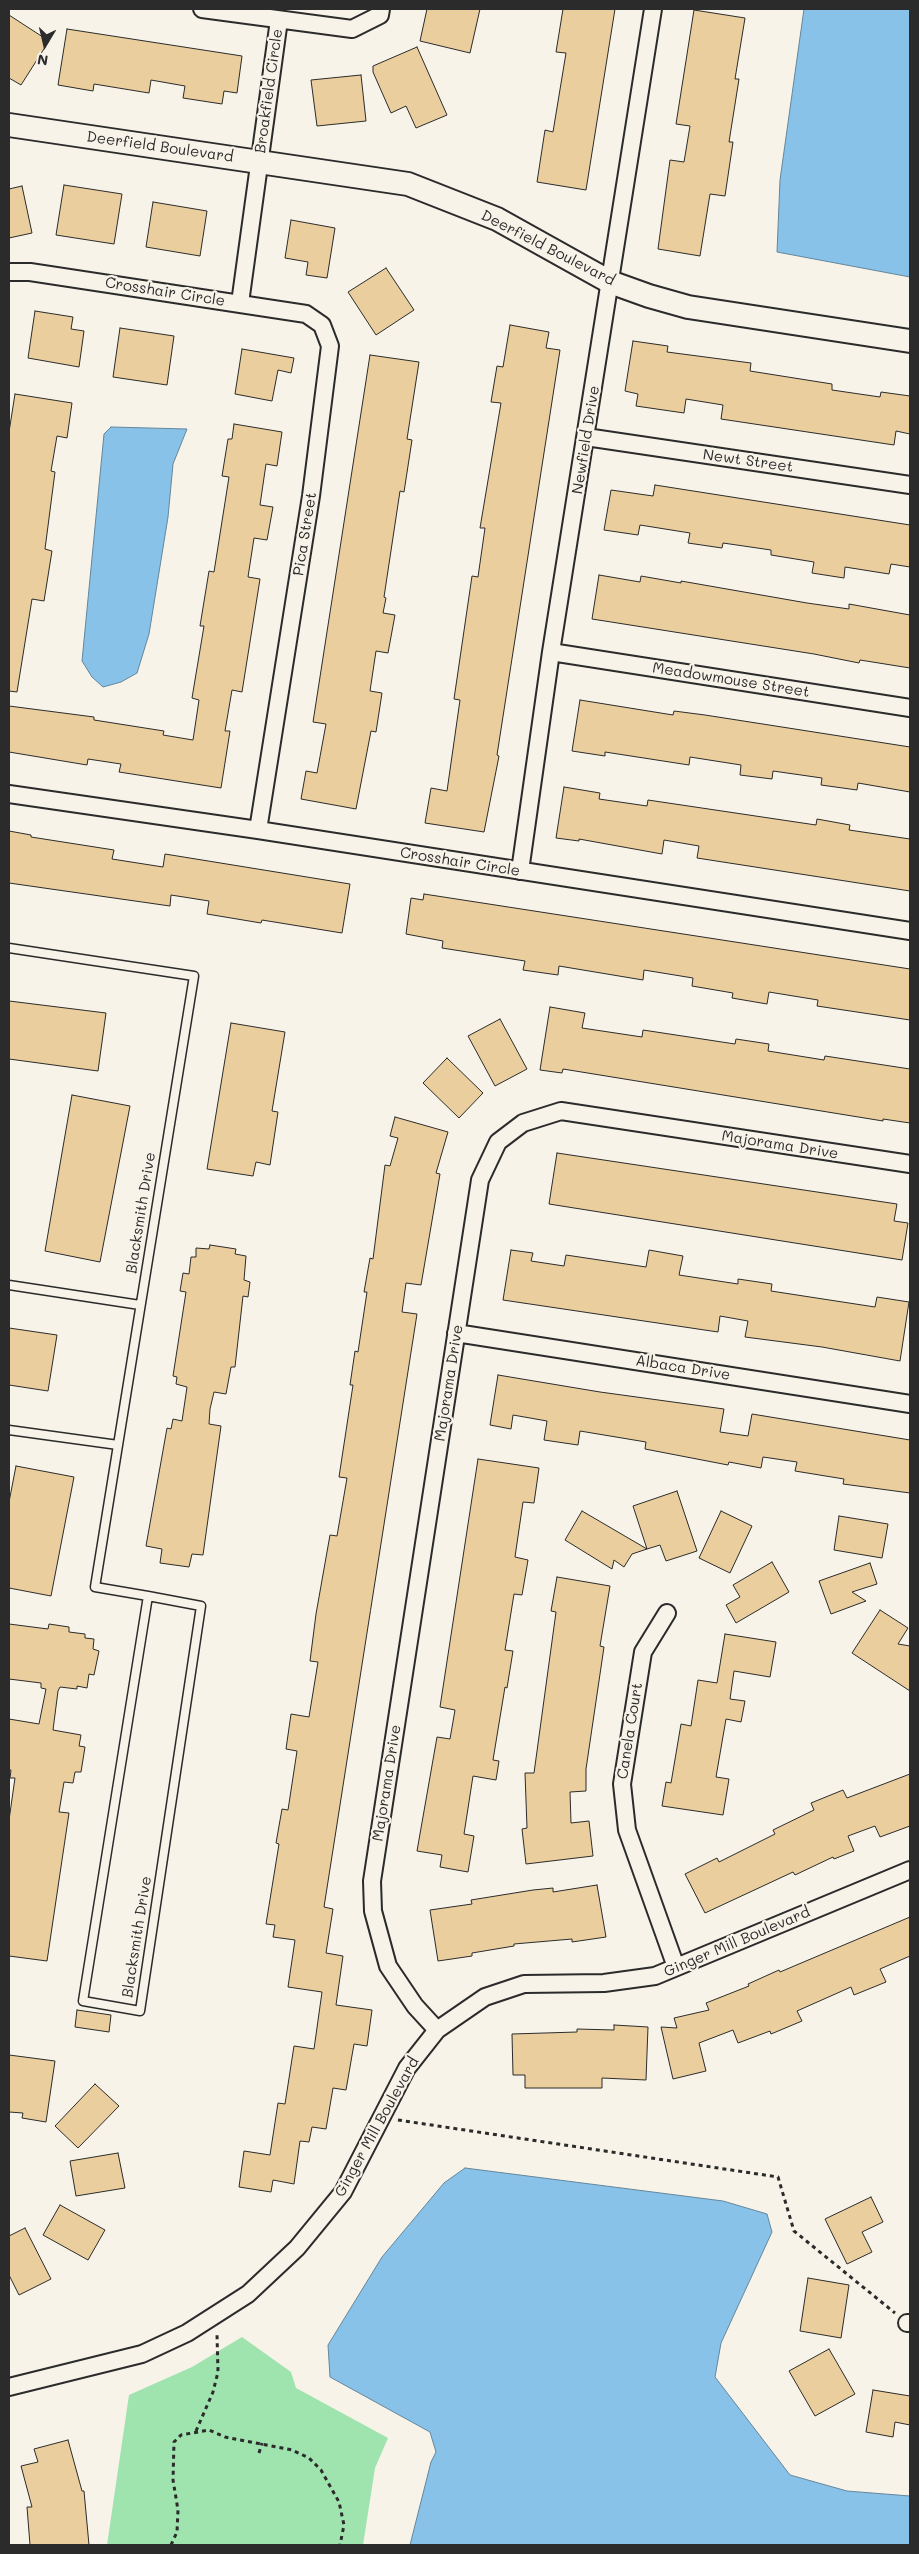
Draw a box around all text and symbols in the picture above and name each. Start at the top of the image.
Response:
north arrow [20,20,70,70]
street label: Broakfield Circle [251,28,287,154]
text: N [36,50,49,71]
street label: Deerfield Boulevard [85,128,235,166]
street label: Deerfield Boulevard [478,206,618,290]
street label: Crosshair Circle [104,274,226,310]
street label: Newfield Drive [569,385,603,495]
street label: Newt Street [702,446,794,476]
street label: Pica Street [290,491,320,577]
street label: Meadowmouse Street [651,659,811,701]
street label: Crosshair Circle [399,844,521,880]
street label: Majorama Drive [720,1127,840,1163]
street label: Blacksmith Drive [123,1151,159,1275]
street label: Majorama Drive [431,1323,467,1443]
street label: Albaca Drive [634,1352,732,1384]
street label: Canela Court [613,1681,647,1781]
street label: Majorama Drive [369,1723,405,1843]
street label: Blacksmith Drive [119,1875,155,1999]
street label: Ginger Mill Boulevard [661,1903,813,1981]
street label: Ginger Mill Boulevard [331,2054,423,2200]

